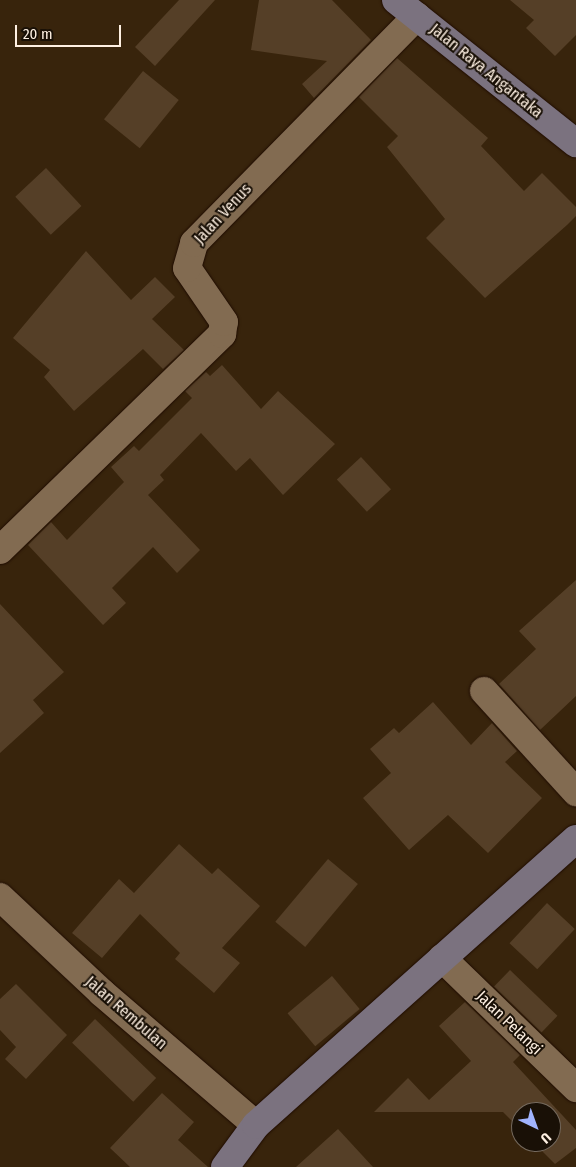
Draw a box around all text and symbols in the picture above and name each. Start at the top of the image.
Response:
scale bar [18,15,124,47]
street label: Jalan Raya Angantaka [426,20,546,122]
text: 20 m [23,25,53,43]
street label: Jalan Venus [190,180,256,248]
street label: Jalan Rembulan [81,972,171,1054]
street label: Jalan Pelangi [472,987,546,1059]
north arrow [511,1102,561,1152]
text: U [537,1129,554,1147]

